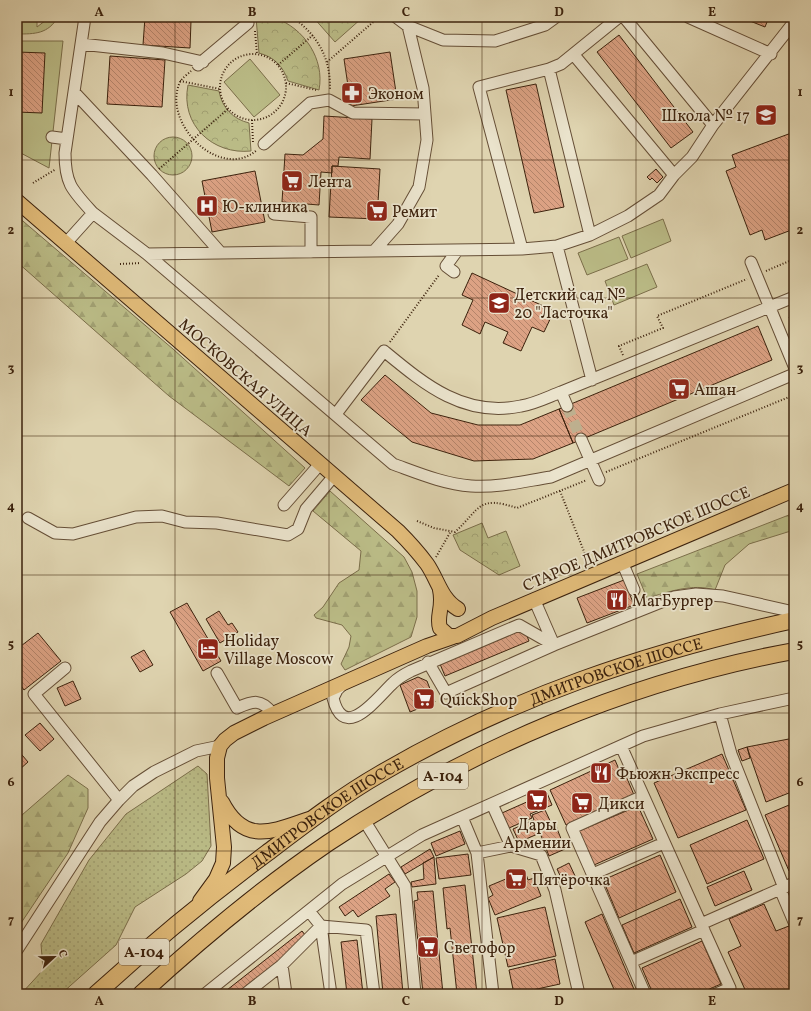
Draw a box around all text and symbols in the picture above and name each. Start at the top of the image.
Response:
text: A [94,4,104,22]
text: B [248,4,257,22]
text: C [402,4,410,22]
text: D [554,4,564,22]
text: E [708,4,716,22]
pharmacy icon: Эконом [339,80,365,106]
text: 1 [8,84,14,102]
place label: Эконом [368,84,424,106]
text: 1 [797,84,803,102]
school or university icon: Школа № 17 [753,102,779,128]
place label: Школа № 17 [661,106,750,128]
supermarket icon: Лента [279,168,305,194]
place label: Лента [308,172,352,194]
hospital icon: Ю-клиника [194,193,220,219]
place label: Ю-клиника [222,197,308,219]
supermarket icon: Ремит [364,198,390,224]
place label: Ремит [392,202,437,224]
text: 2 [8,222,15,240]
text: 2 [797,222,804,240]
place label: Детский сад № 20 "Ласточка" [514,285,626,325]
school or university icon: Детский сад № 20 "Ласточка" [486,290,512,316]
street label: МОСКОВСКАЯ УЛИЦА [173,314,316,443]
text: 3 [8,360,15,378]
text: 3 [797,360,804,378]
supermarket icon: Ашан [666,376,692,402]
place label: Ашан [694,380,737,402]
street label: СТАРОЕ ДМИТРОВСКОЕ ШОССЕ [520,482,754,598]
text: 4 [7,498,15,516]
text: 4 [796,498,804,516]
restaurant icon: МагБургер [604,587,630,613]
place label: МагБургер [632,591,713,613]
place label: Holiday Village Moscow [224,631,334,671]
street label: ДМИТРОВСКОЕ ШОССЕ [527,633,705,712]
text: 5 [8,636,14,654]
hotel icon: Holiday Village Moscow [195,636,221,662]
text: 5 [797,636,803,654]
supermarket icon: QuickShop [411,686,437,712]
place label: QuickShop [440,690,517,712]
street label: ДМИТРОВСКОЕ ШОССЕ [247,754,408,874]
restaurant icon: Фьюжн Экспресс [588,760,614,786]
road number: А-104 [418,763,468,789]
place label: Фьюжн Экспресс [616,764,740,786]
text: 6 [7,774,15,792]
text: 6 [796,774,804,792]
supermarket icon: Дары Армении [524,787,550,813]
supermarket icon: Дикси [569,790,595,816]
place label: Дикси [598,794,645,816]
place label: Дары Армении [503,815,571,855]
supermarket icon: Пятёрочка [503,866,529,892]
place label: Пятёрочка [532,870,611,892]
text: 7 [8,912,14,930]
text: 7 [797,912,803,930]
supermarket icon: Светофор [415,934,441,960]
north arrow [34,937,74,977]
place label: Светофор [444,938,515,960]
road number: А-104 [119,939,169,965]
text: С [54,948,70,960]
text: A [94,993,104,1011]
text: B [248,993,257,1011]
text: C [402,993,410,1011]
text: D [554,993,564,1011]
text: E [708,993,716,1011]

